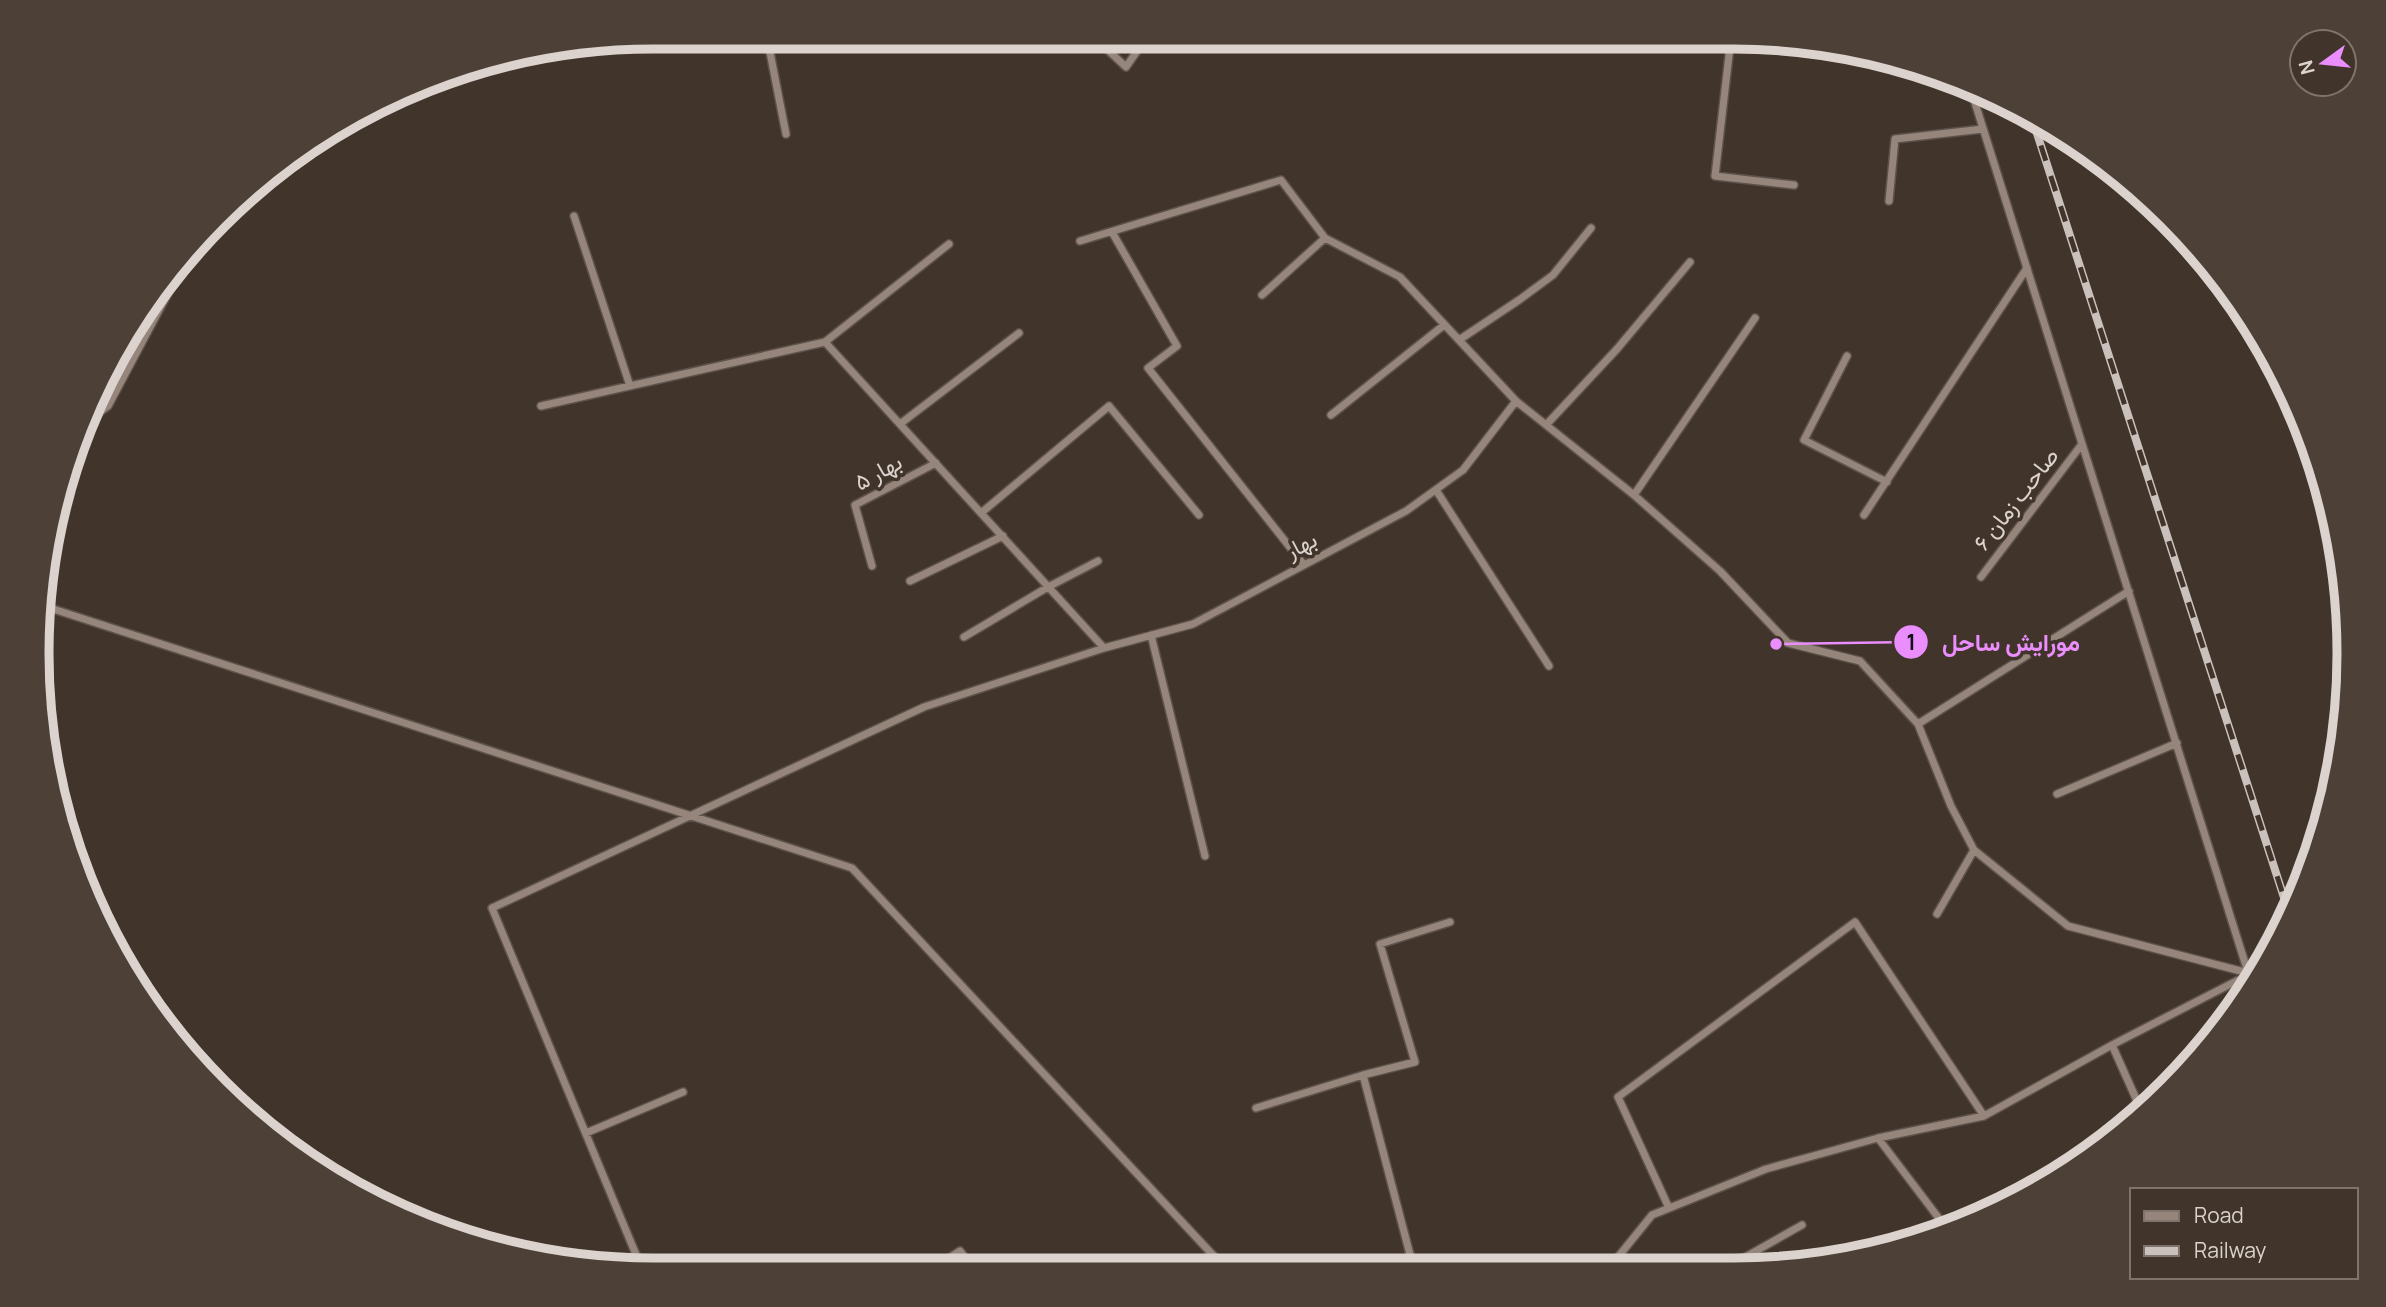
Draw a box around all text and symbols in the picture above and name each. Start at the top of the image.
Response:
north arrow [2288,28,2358,98]
text: N [2292,57,2321,77]
street label: صاحب زمان ۶ [1965,440,2065,556]
street label: بهار ۵ [848,445,907,497]
street label: بهار [1278,522,1322,566]
callout: مورایش ساحل [1893,620,2094,665]
text: مورایش ساحل [1942,625,2080,658]
text: 1 [1906,628,1916,656]
legend [2130,1188,2358,1279]
text: Road [2194,1201,2244,1229]
text: Railway [2194,1236,2266,1264]

